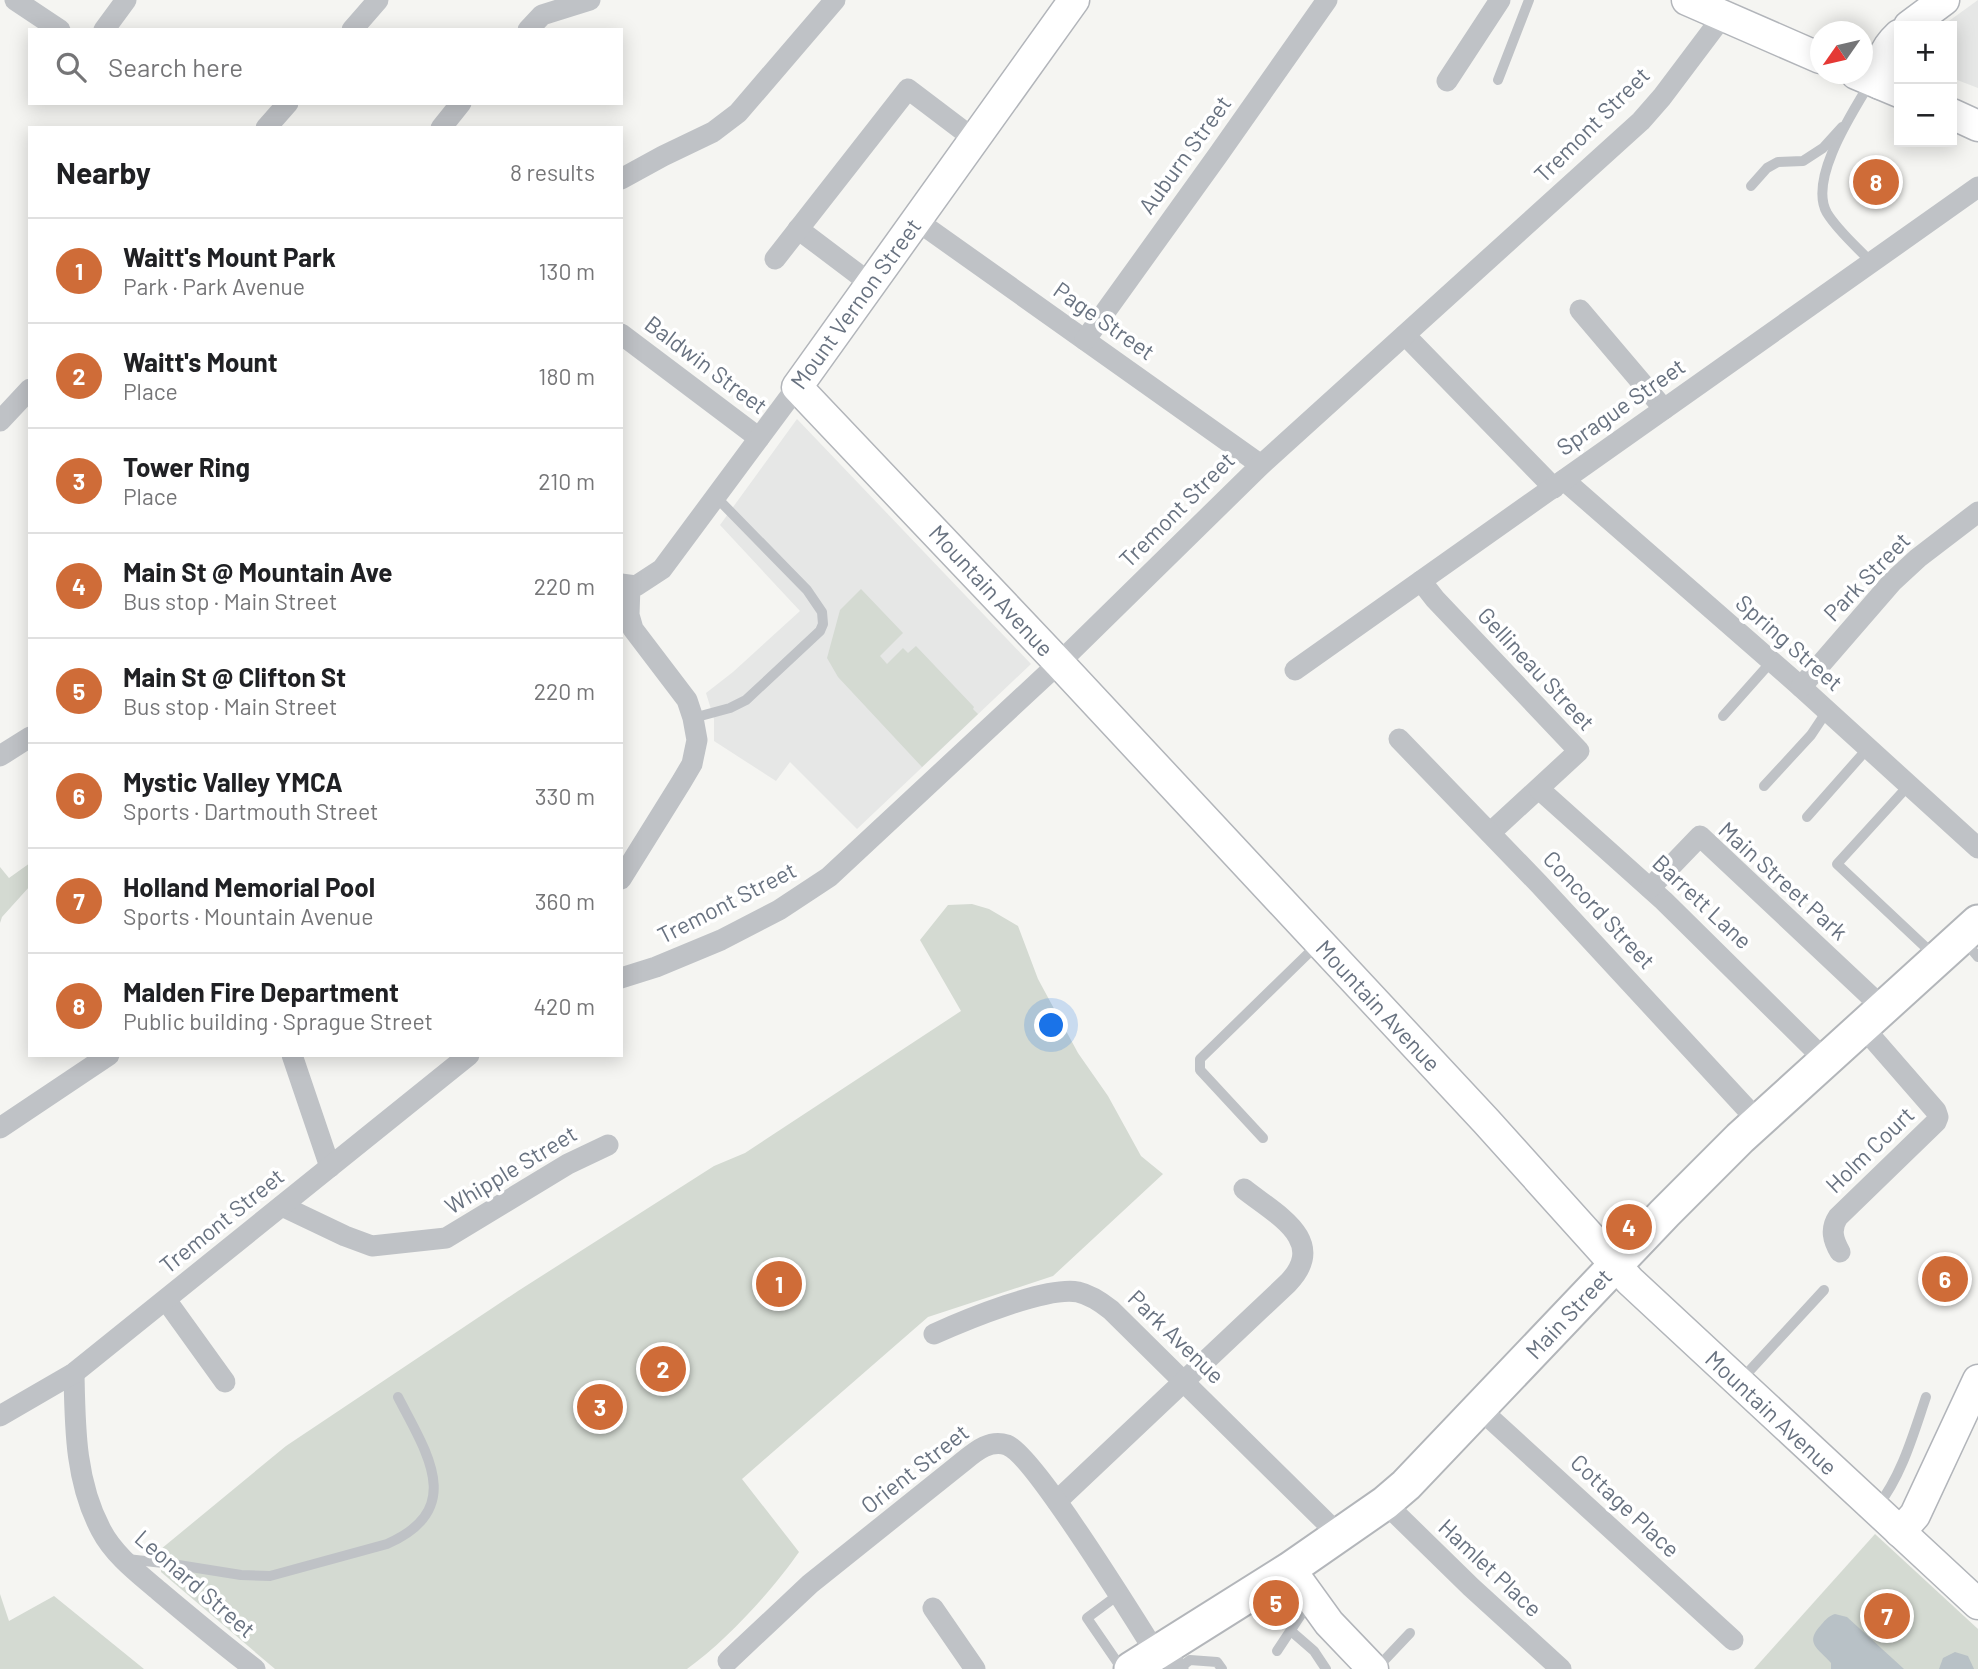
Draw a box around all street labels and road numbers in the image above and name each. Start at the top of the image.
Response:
street label: Tremont Street [1528,61,1655,188]
street label: Auburn Street [1132,90,1236,219]
street label: Mount Vernon Street [784,213,927,394]
street label: Page Street [1049,275,1161,365]
street label: Baldwin Street [640,309,773,419]
street label: Sprague Street [1551,352,1690,461]
street label: Tremont Street [1113,446,1240,573]
street label: Mountain Avenue [924,519,1060,662]
street label: Park Street [1817,526,1915,627]
street label: Spring Street [1730,588,1849,696]
street label: Gellineau Street [1472,601,1601,736]
street label: Main Street Park [1713,815,1854,945]
street label: Concord Street [1538,844,1662,974]
street label: Barrett Lane [1647,848,1758,954]
street label: Tremont Street [652,855,801,949]
street label: Mountain Avenue [1311,934,1447,1077]
street label: Holm Court [1819,1100,1919,1198]
street label: Whipple Street [440,1119,581,1219]
street label: Tremont Street [154,1162,289,1279]
street label: Main Street [1519,1262,1617,1365]
street label: Park Avenue [1123,1284,1231,1389]
street label: Mountain Avenue [1700,1344,1843,1480]
street label: Orient Street [855,1417,974,1519]
street label: Cottage Place [1565,1448,1686,1563]
street label: Hamlet Place [1433,1512,1548,1622]
street label: Leonard Street [130,1523,262,1643]

